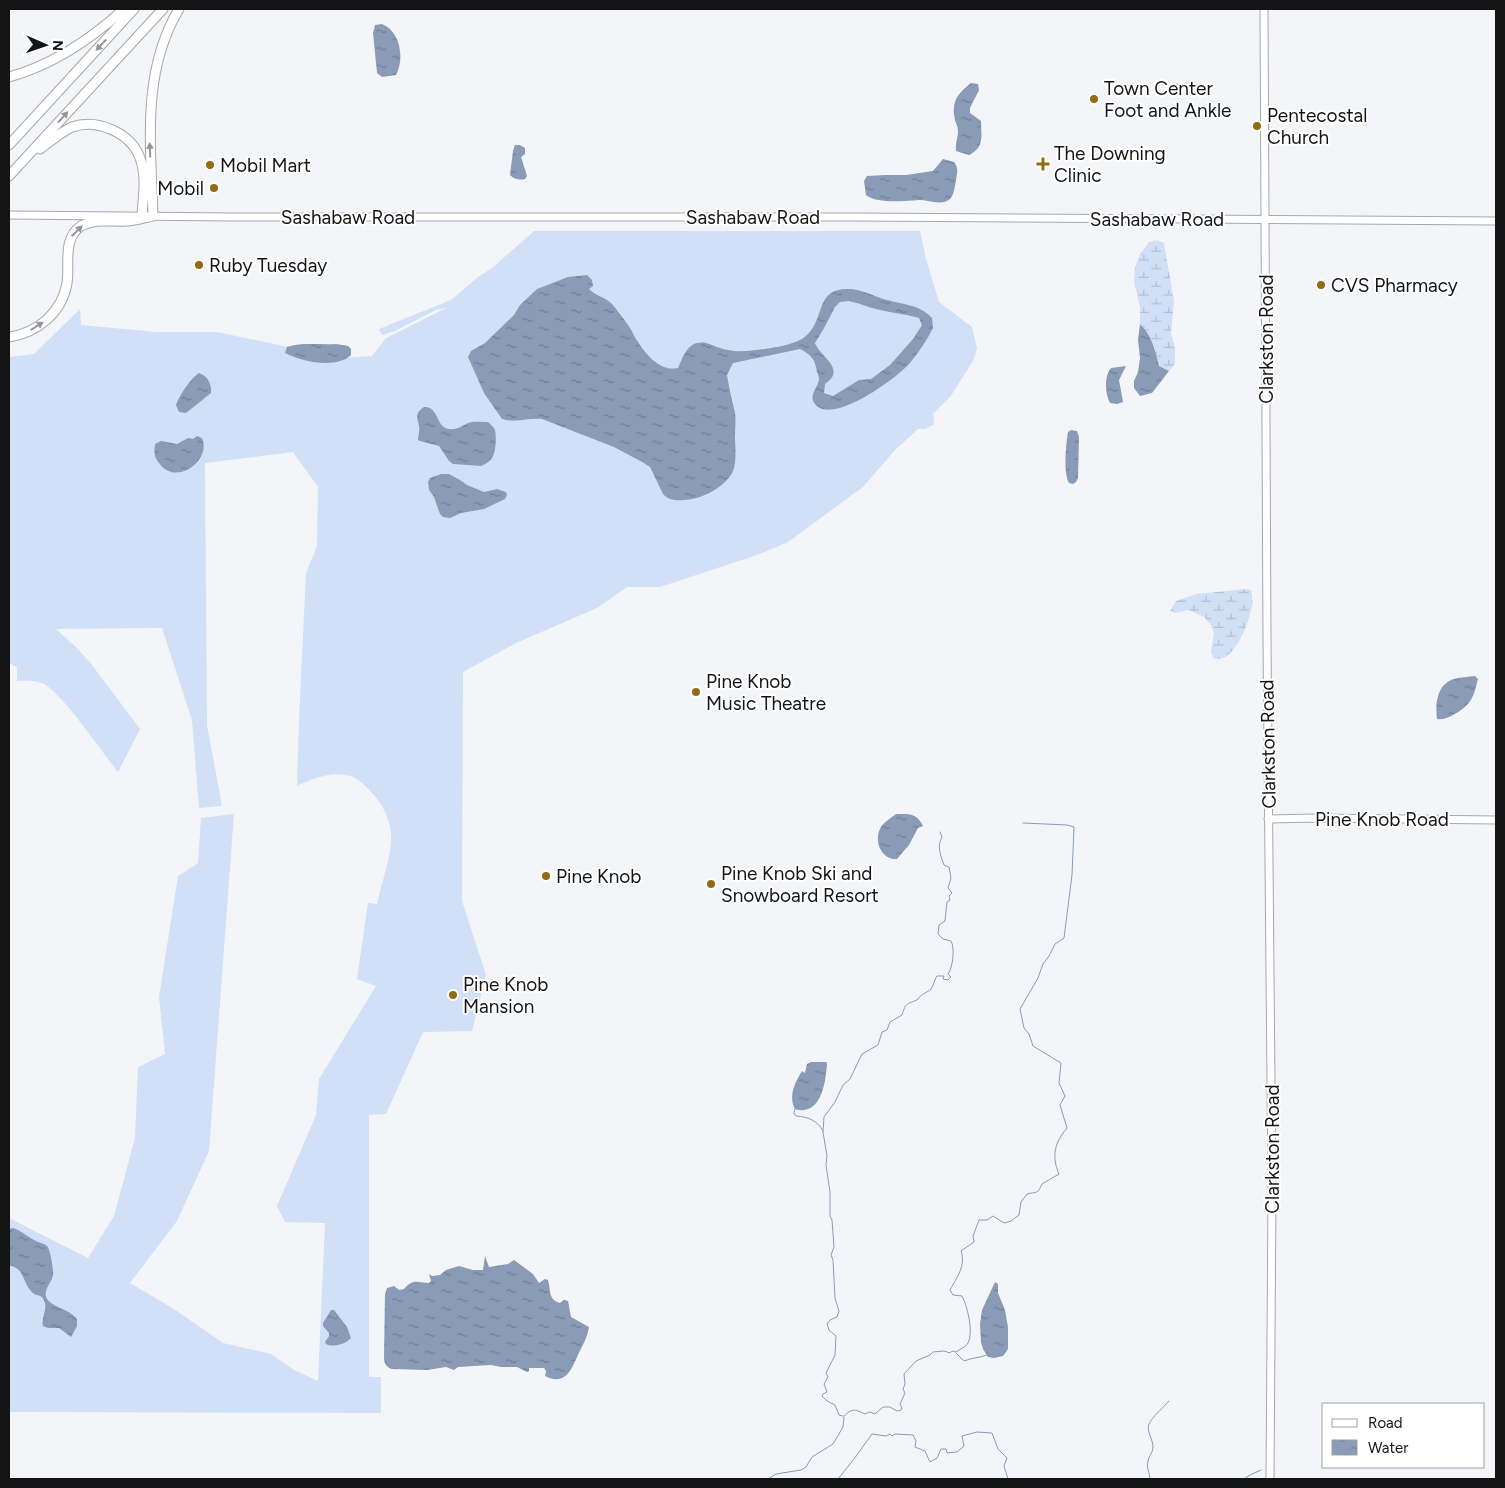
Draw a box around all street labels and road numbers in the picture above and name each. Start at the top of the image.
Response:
street label: Sashabaw Road [281,206,415,229]
street label: Sashabaw Road [686,206,820,229]
street label: Sashabaw Road [1090,208,1224,231]
street label: Clarkston Road [1255,274,1278,404]
street label: Clarkston Road [1255,679,1281,809]
street label: Pine Knob Road [1315,808,1449,831]
street label: Clarkston Road [1261,1084,1284,1214]

